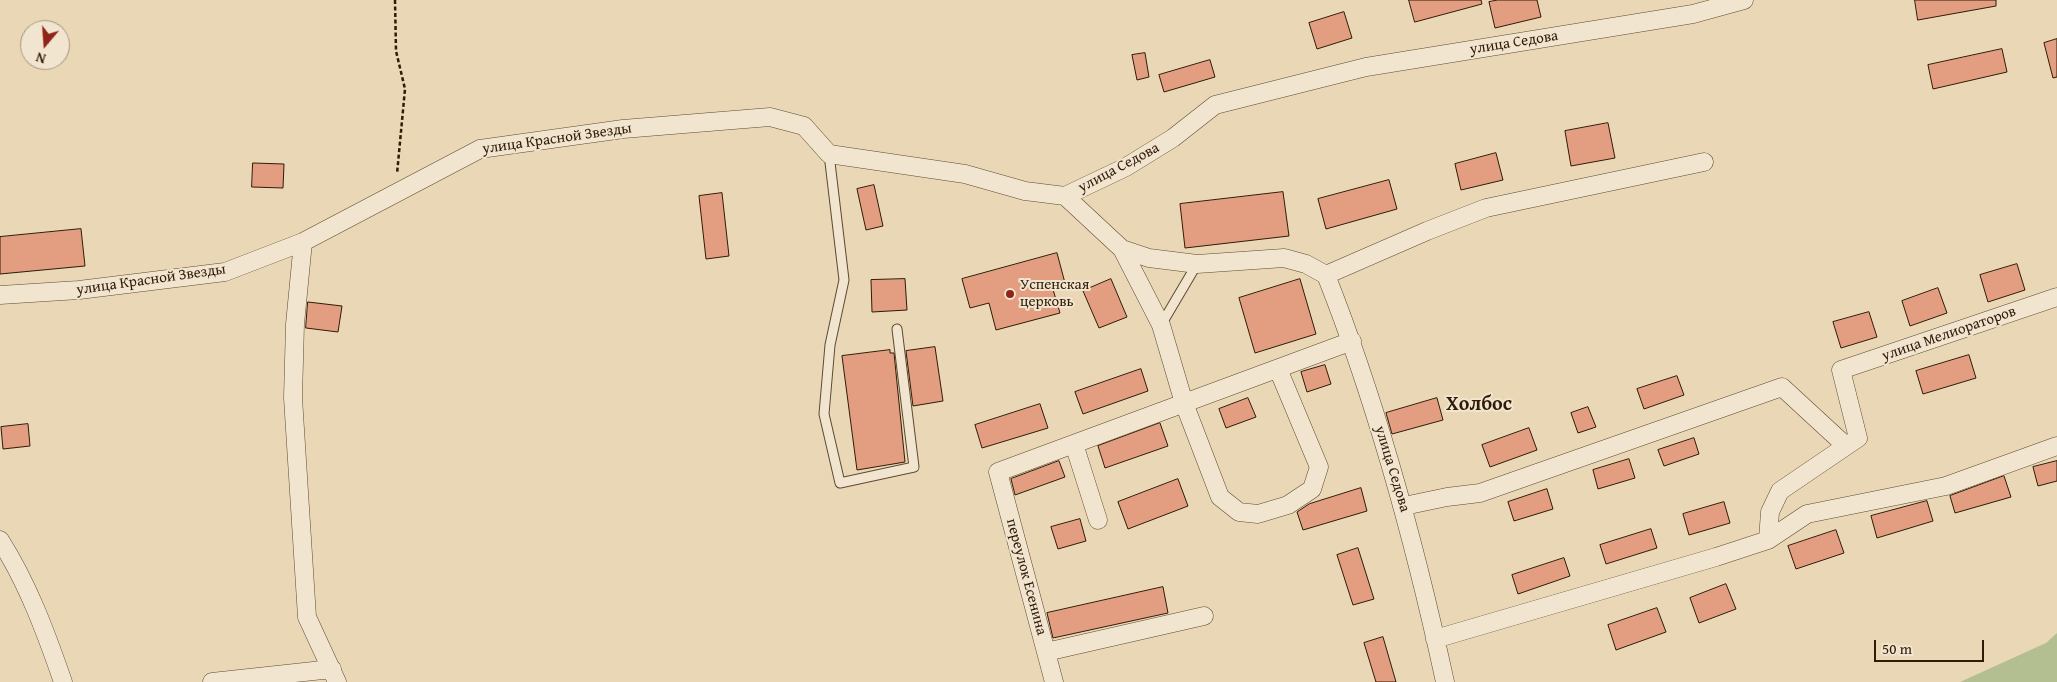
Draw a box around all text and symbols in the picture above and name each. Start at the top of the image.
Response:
north arrow [20,20,70,70]
street label: улица Седова [1469,27,1559,59]
text: N [33,47,48,69]
street label: улица Красной Звезды [481,120,633,158]
street label: улица Седова [1075,139,1163,197]
street label: улица Красной Звезды [75,261,227,299]
place label: Успенская церковь [1020,276,1089,311]
marker: Успенская церковь [1004,288,1016,300]
street label: улица Мелиораторов [1880,303,2018,365]
district label: Холбос [1446,393,1512,417]
street label: улица Седова [1370,424,1414,514]
street label: переулок Есенина [1002,517,1050,637]
scale bar [1877,630,1987,662]
text: 50 m [1882,638,1912,659]

